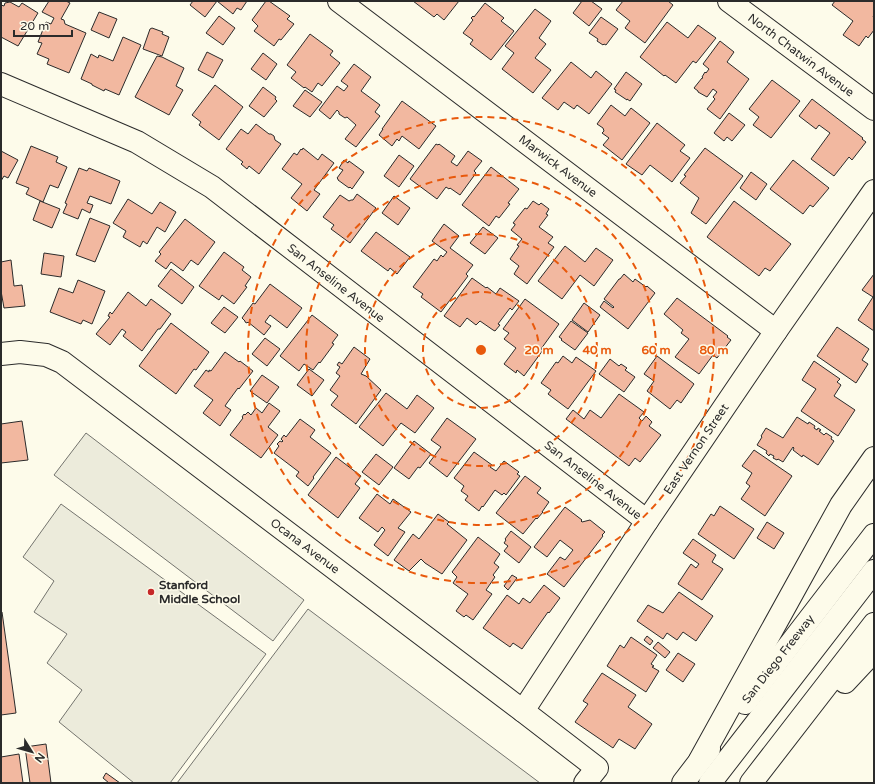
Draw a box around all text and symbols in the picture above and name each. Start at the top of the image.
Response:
street label: North Chatwin Avenue [745,11,857,100]
scale bar [14,12,72,38]
text: 20 m [20,19,49,33]
street label: Marwick Avenue [516,132,600,200]
street label: San Anseline Avenue [285,241,388,325]
centre of rings [474,343,488,357]
text: 20 m [524,343,554,357]
text: 40 m [582,343,612,357]
text: 60 m [641,343,671,357]
text: 80 m [699,343,729,357]
street label: East Vernon Street [661,401,732,497]
street label: San Anseline Avenue [542,438,645,522]
street label: Ocana Avenue [268,516,342,577]
place label: Stanford Middle School [159,578,240,606]
marker: Stanford Middle School [146,587,156,597]
street label: San Diego Freeway [739,611,817,706]
north arrow [12,732,52,772]
text: N [32,750,47,765]

